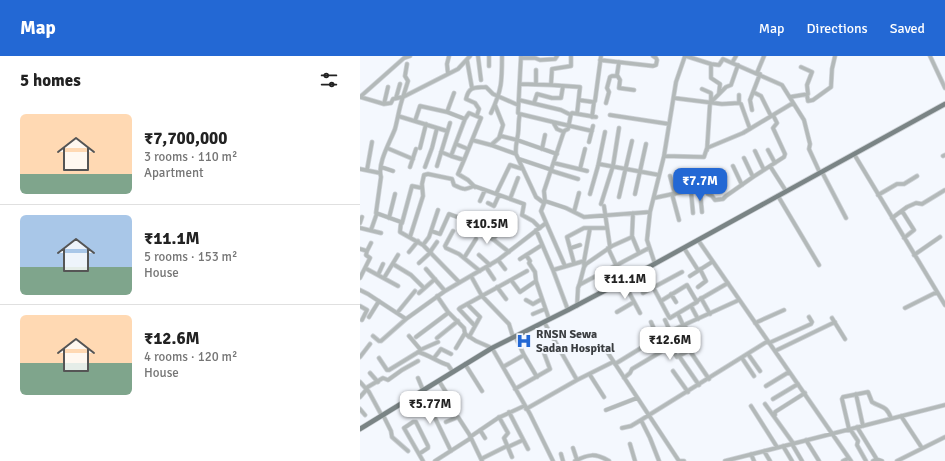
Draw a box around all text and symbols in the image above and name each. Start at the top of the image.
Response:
text: Map [20,16,56,40]
text: Map [759,20,785,37]
text: Directions [807,20,868,37]
text: Saved [890,20,925,37]
icon: filters [318,69,340,91]
text: 5 homes [20,70,81,91]
text: ₹7,700,000 [144,128,227,149]
icon: home [52,130,100,178]
text: 3 rooms · 110 m² [144,149,237,165]
text: Apartment [144,165,204,181]
pin: ₹7.7M [672,168,728,202]
text: ₹7.7M [682,173,718,189]
pin: ₹10.5M [454,211,520,245]
text: ₹10.5M [466,216,508,232]
text: ₹11.1M [144,228,200,249]
icon: home [52,231,100,279]
text: 5 rooms · 153 m² [144,249,237,265]
text: House [144,265,179,281]
pin: ₹11.1M [592,266,658,300]
text: ₹11.1M [604,271,646,287]
place label: RNSN Sewa Sadan Hospital [536,327,615,356]
pin: ₹12.6M [637,327,703,361]
text: ₹12.6M [144,328,200,349]
icon: home [52,331,100,379]
hospital icon: RNSN Sewa Sadan Hospital [515,332,533,350]
text: ₹12.6M [649,332,691,348]
text: 4 rooms · 120 m² [144,349,237,365]
text: House [144,365,179,381]
pin: ₹5.77M [397,391,463,425]
text: ₹5.77M [409,396,451,412]

